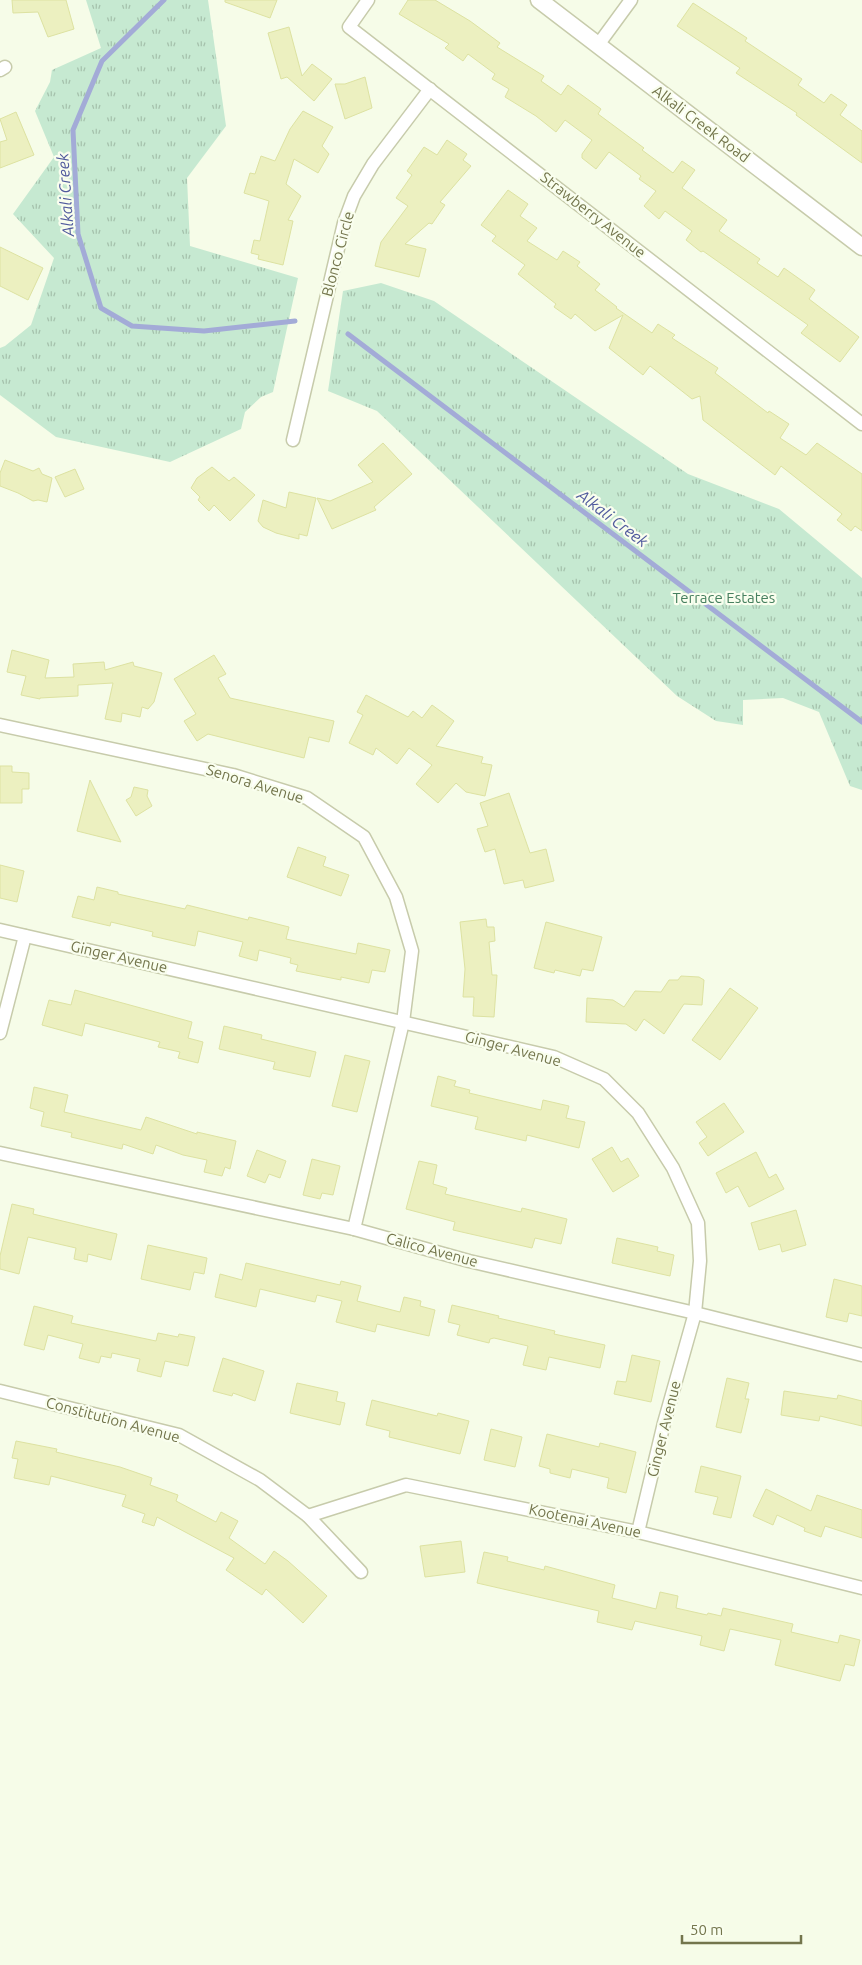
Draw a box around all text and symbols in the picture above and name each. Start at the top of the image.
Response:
street label: Alkali Creek Road [649,82,753,166]
water label: Alkali Creek [53,152,77,238]
street label: Strawberry Avenue [537,168,649,261]
street label: Blonco Circle [318,209,357,298]
water label: Alkali Creek [573,485,652,551]
park label: Terrace Estates [673,589,775,606]
street label: Senora Avenue [204,761,306,806]
street label: Ginger Avenue [69,937,169,976]
street label: Ginger Avenue [463,1028,563,1070]
street label: Calico Avenue [384,1229,480,1270]
street label: Ginger Avenue [643,1379,684,1479]
street label: Constitution Avenue [44,1393,182,1446]
street label: Kootenai Avenue [527,1500,643,1541]
scale bar [682,1912,801,1944]
text: 50 m [690,1921,723,1938]

